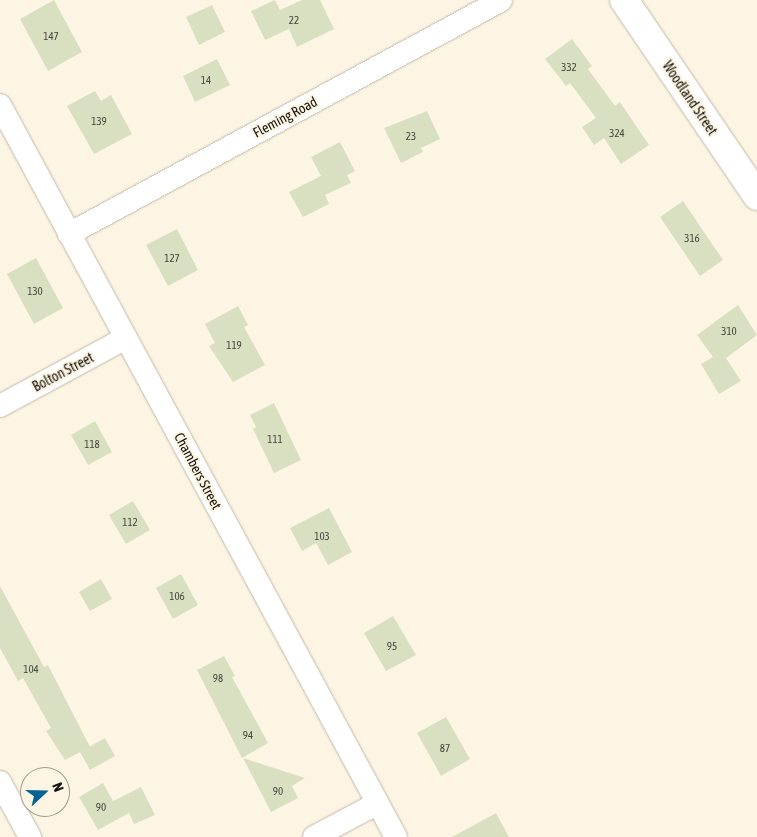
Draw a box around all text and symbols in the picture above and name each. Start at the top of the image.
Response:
house number: 22 [289,13,299,27]
house number: 147 [43,29,59,43]
street label: Woodland Street [659,58,721,138]
house number: 332 [561,60,577,74]
house number: 14 [201,73,211,87]
street label: Fleming Road [250,93,320,141]
house number: 139 [91,114,107,128]
house number: 324 [609,126,625,140]
house number: 23 [406,129,416,143]
house number: 316 [684,231,700,245]
house number: 127 [164,251,180,265]
house number: 130 [27,284,43,298]
house number: 310 [721,324,737,338]
house number: 119 [226,338,242,352]
street label: Bolton Street [30,349,96,395]
street label: Chambers Street [171,430,225,512]
house number: 111 [267,432,283,446]
house number: 118 [84,437,100,451]
house number: 112 [122,515,138,529]
house number: 103 [314,529,330,543]
house number: 106 [169,589,185,603]
house number: 95 [387,639,397,653]
house number: 104 [23,662,39,676]
house number: 98 [213,671,223,685]
house number: 94 [243,728,253,742]
house number: 87 [440,741,450,755]
north arrow [20,767,70,817]
text: N [49,780,67,794]
house number: 90 [273,784,283,798]
house number: 90 [96,800,106,814]

